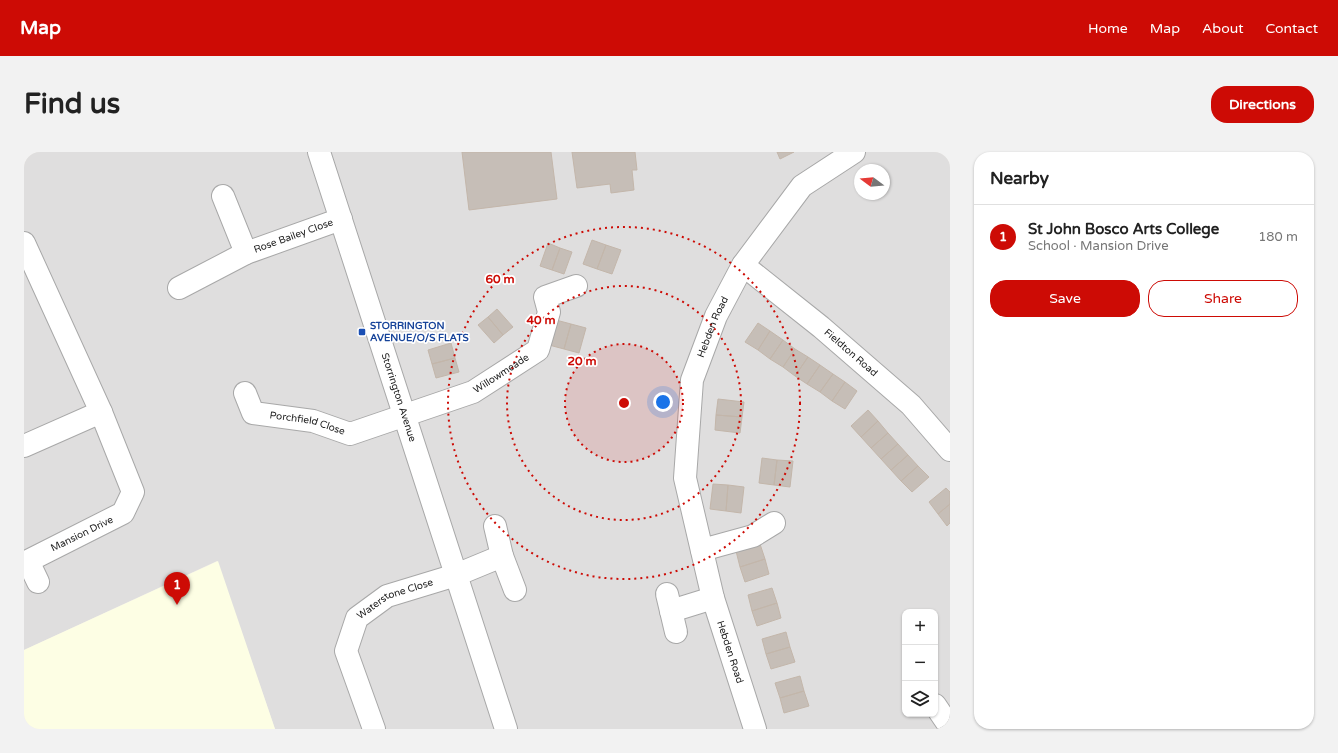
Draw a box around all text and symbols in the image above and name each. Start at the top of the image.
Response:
text: Map [20,17,61,39]
text: Home [1088,20,1128,37]
text: Map [1150,20,1180,37]
text: About [1202,20,1244,37]
text: Contact [1266,20,1318,37]
button: Directions [1211,86,1314,123]
text: Find us [24,87,120,121]
north arrow [854,164,890,200]
text: Nearby [990,168,1049,189]
street label: Rose Bailey Close [252,216,335,256]
text: St John Bosco Arts College [1028,220,1219,238]
text: 1 [999,229,1007,245]
text: 180 m [1258,229,1298,245]
text: School · Mansion Drive [1028,238,1169,254]
text: 60 m [485,272,515,286]
button: Save [990,280,1140,317]
button: Share [1148,280,1298,317]
street label: Hebden Road [695,294,731,359]
text: 40 m [526,313,556,327]
place label: STORRINGTON AVENUE/O/S FLATS [370,320,469,344]
street label: Fieldton Road [822,326,880,379]
marker: STORRINGTON AVENUE/O/S FLATS [357,327,367,337]
street label: Storrington Avenue [379,351,419,444]
street label: Willowmeade [471,351,532,396]
text: 20 m [567,354,597,368]
your location [653,392,673,412]
centre of rings [617,396,631,410]
street label: Porchfield Close [269,409,347,438]
street label: Mansion Drive [49,514,116,554]
pin: 1 [164,572,190,605]
street label: Waterstone Close [355,576,435,622]
map controls [902,609,938,717]
button: + [902,609,938,645]
street label: Hebden Road [714,619,746,685]
button: − [902,645,938,681]
button: layers [902,681,938,717]

